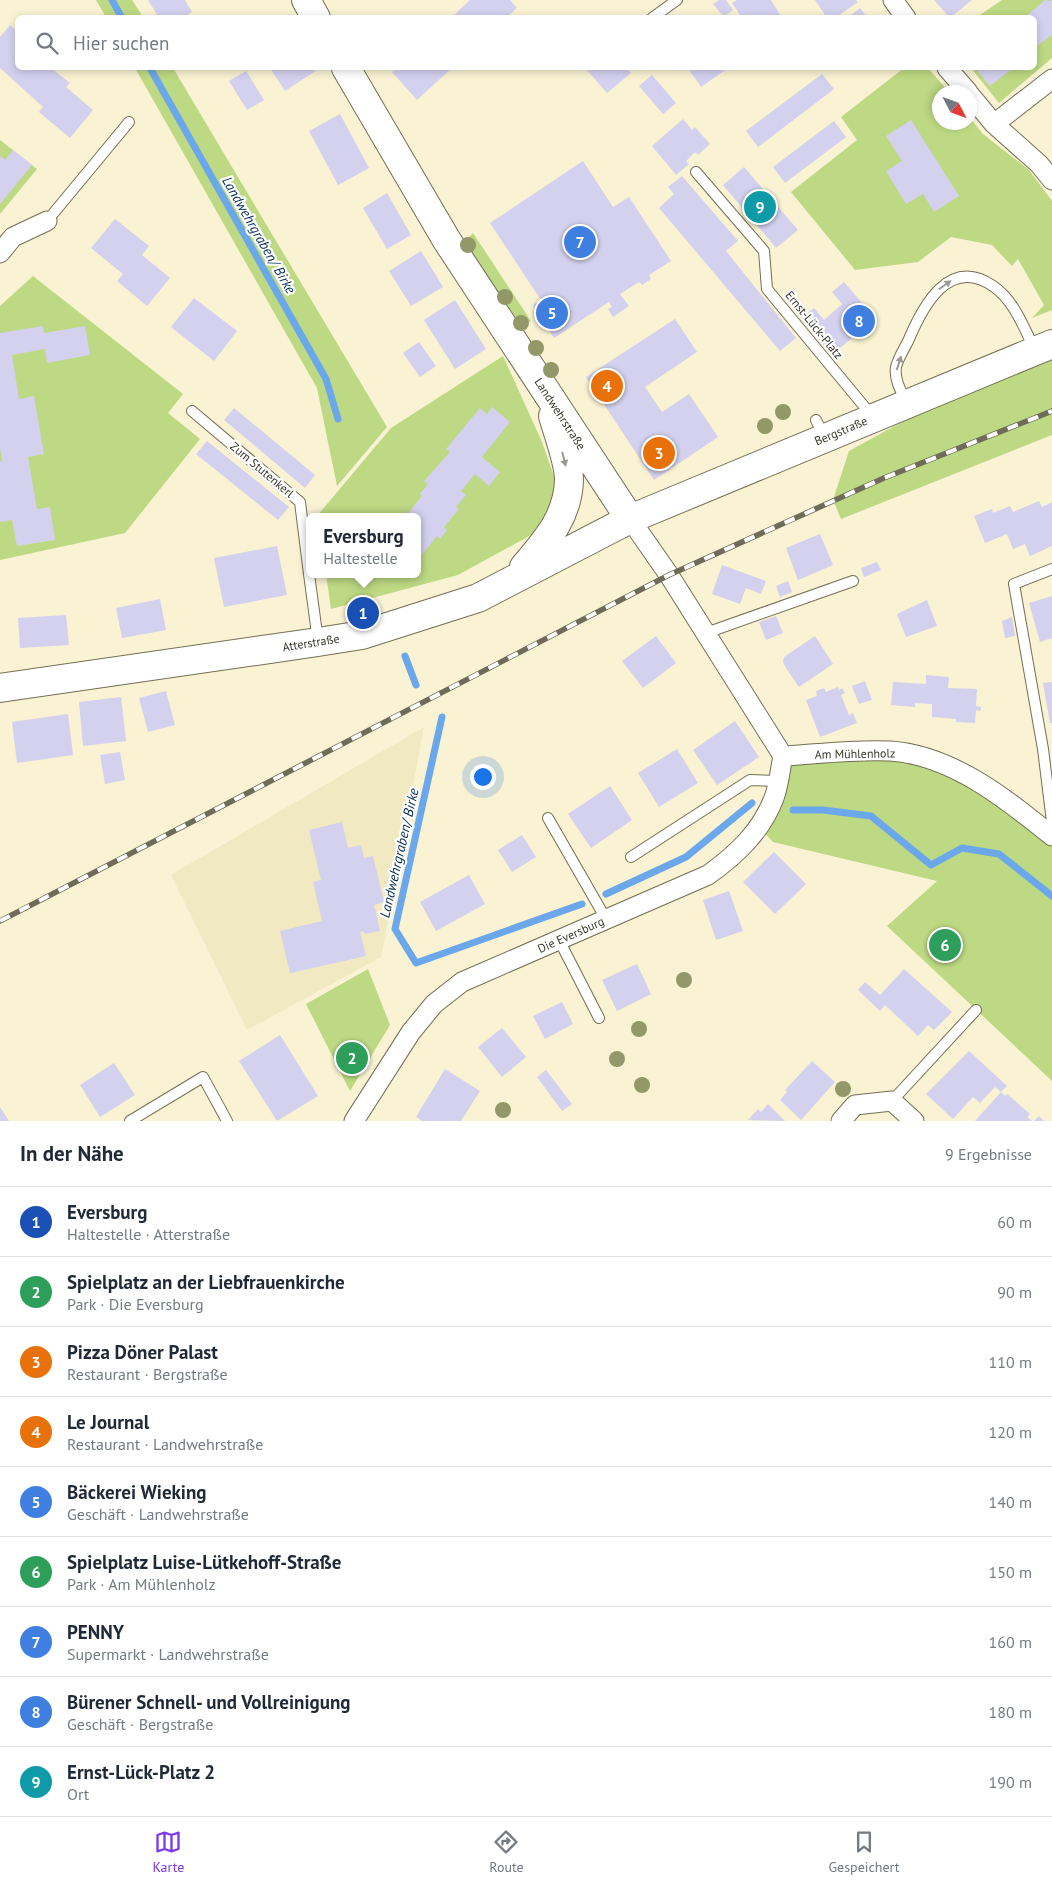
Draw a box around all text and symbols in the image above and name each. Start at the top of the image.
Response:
search box [15,15,1037,70]
icon: search [33,29,61,57]
text: Hier suchen [73,31,169,55]
north arrow [932,85,977,130]
water label: Landwehrgraben/ Birke [218,173,300,297]
pin: 9 [744,188,776,226]
pin: 7 [564,223,596,261]
one-way arrow [938,280,951,290]
street label: Ernst-Lück-Platz [782,288,846,362]
pin: 5 [536,294,568,332]
pin: 8 [843,302,875,340]
one-way arrow [896,355,904,370]
pin: 4 [591,367,623,405]
street label: Landwehrstraße [532,375,589,452]
street label: Bergstraße [812,413,870,448]
pin: 3 [643,434,675,472]
street label: Zum Stutenkerl [227,439,298,501]
one-way arrow [560,452,568,467]
popup [306,513,421,578]
text: Eversburg [323,524,404,548]
text: Haltestelle [323,548,398,568]
pin: 1 [347,594,379,632]
street label: Atterstraße [281,631,340,654]
street label: Am Mühlenholz [815,745,895,762]
your location [470,764,496,790]
water label: Landwehrgraben/ Birke [375,786,423,919]
street label: Die Eversburg [535,913,606,956]
pin: 6 [929,926,961,964]
pin: 2 [336,1039,368,1077]
text: In der Nähe [20,1140,124,1167]
text: 9 Ergebnisse [945,1144,1032,1164]
text: Eversburg [67,1200,147,1224]
text: 1 [31,1212,41,1232]
text: 60 m [997,1212,1032,1232]
text: Haltestelle · Atterstraße [67,1224,230,1244]
text: Spielplatz an der Liebfrauenkirche [67,1270,345,1294]
text: 2 [31,1282,41,1302]
text: 90 m [997,1282,1032,1302]
text: Park · Die Eversburg [67,1294,204,1314]
text: Pizza Döner Palast [67,1340,218,1364]
text: 3 [31,1352,41,1372]
text: 110 m [989,1352,1032,1372]
text: Restaurant · Bergstraße [67,1364,228,1384]
text: Le Journal [67,1410,149,1434]
text: 4 [31,1422,41,1442]
text: 120 m [989,1422,1032,1442]
text: Restaurant · Landwehrstraße [67,1434,263,1454]
text: Bäckerei Wieking [67,1480,207,1504]
text: 5 [31,1492,41,1512]
text: 140 m [989,1492,1032,1512]
text: Geschäft · Landwehrstraße [67,1504,249,1524]
text: Spielplatz Luise-Lütkehoff-Straße [67,1550,341,1574]
text: 6 [31,1562,41,1582]
text: 150 m [989,1562,1032,1582]
text: Park · Am Mühlenholz [67,1574,216,1594]
text: PENNY [67,1620,124,1644]
text: 7 [31,1632,41,1652]
text: 160 m [989,1632,1032,1652]
text: Supermarkt · Landwehrstraße [67,1644,269,1664]
text: Bürener Schnell- und Vollreinigung [67,1690,351,1714]
text: 8 [31,1702,41,1722]
text: 180 m [989,1702,1032,1722]
text: Geschäft · Bergstraße [67,1714,213,1734]
text: Ernst-Lück-Platz 2 [67,1760,215,1784]
text: 9 [31,1772,41,1792]
text: 190 m [989,1772,1032,1792]
text: Ort [67,1784,89,1804]
tab: Karte [152,1828,184,1876]
tab: Route [489,1828,524,1876]
tab: Gespeichert [829,1828,900,1876]

